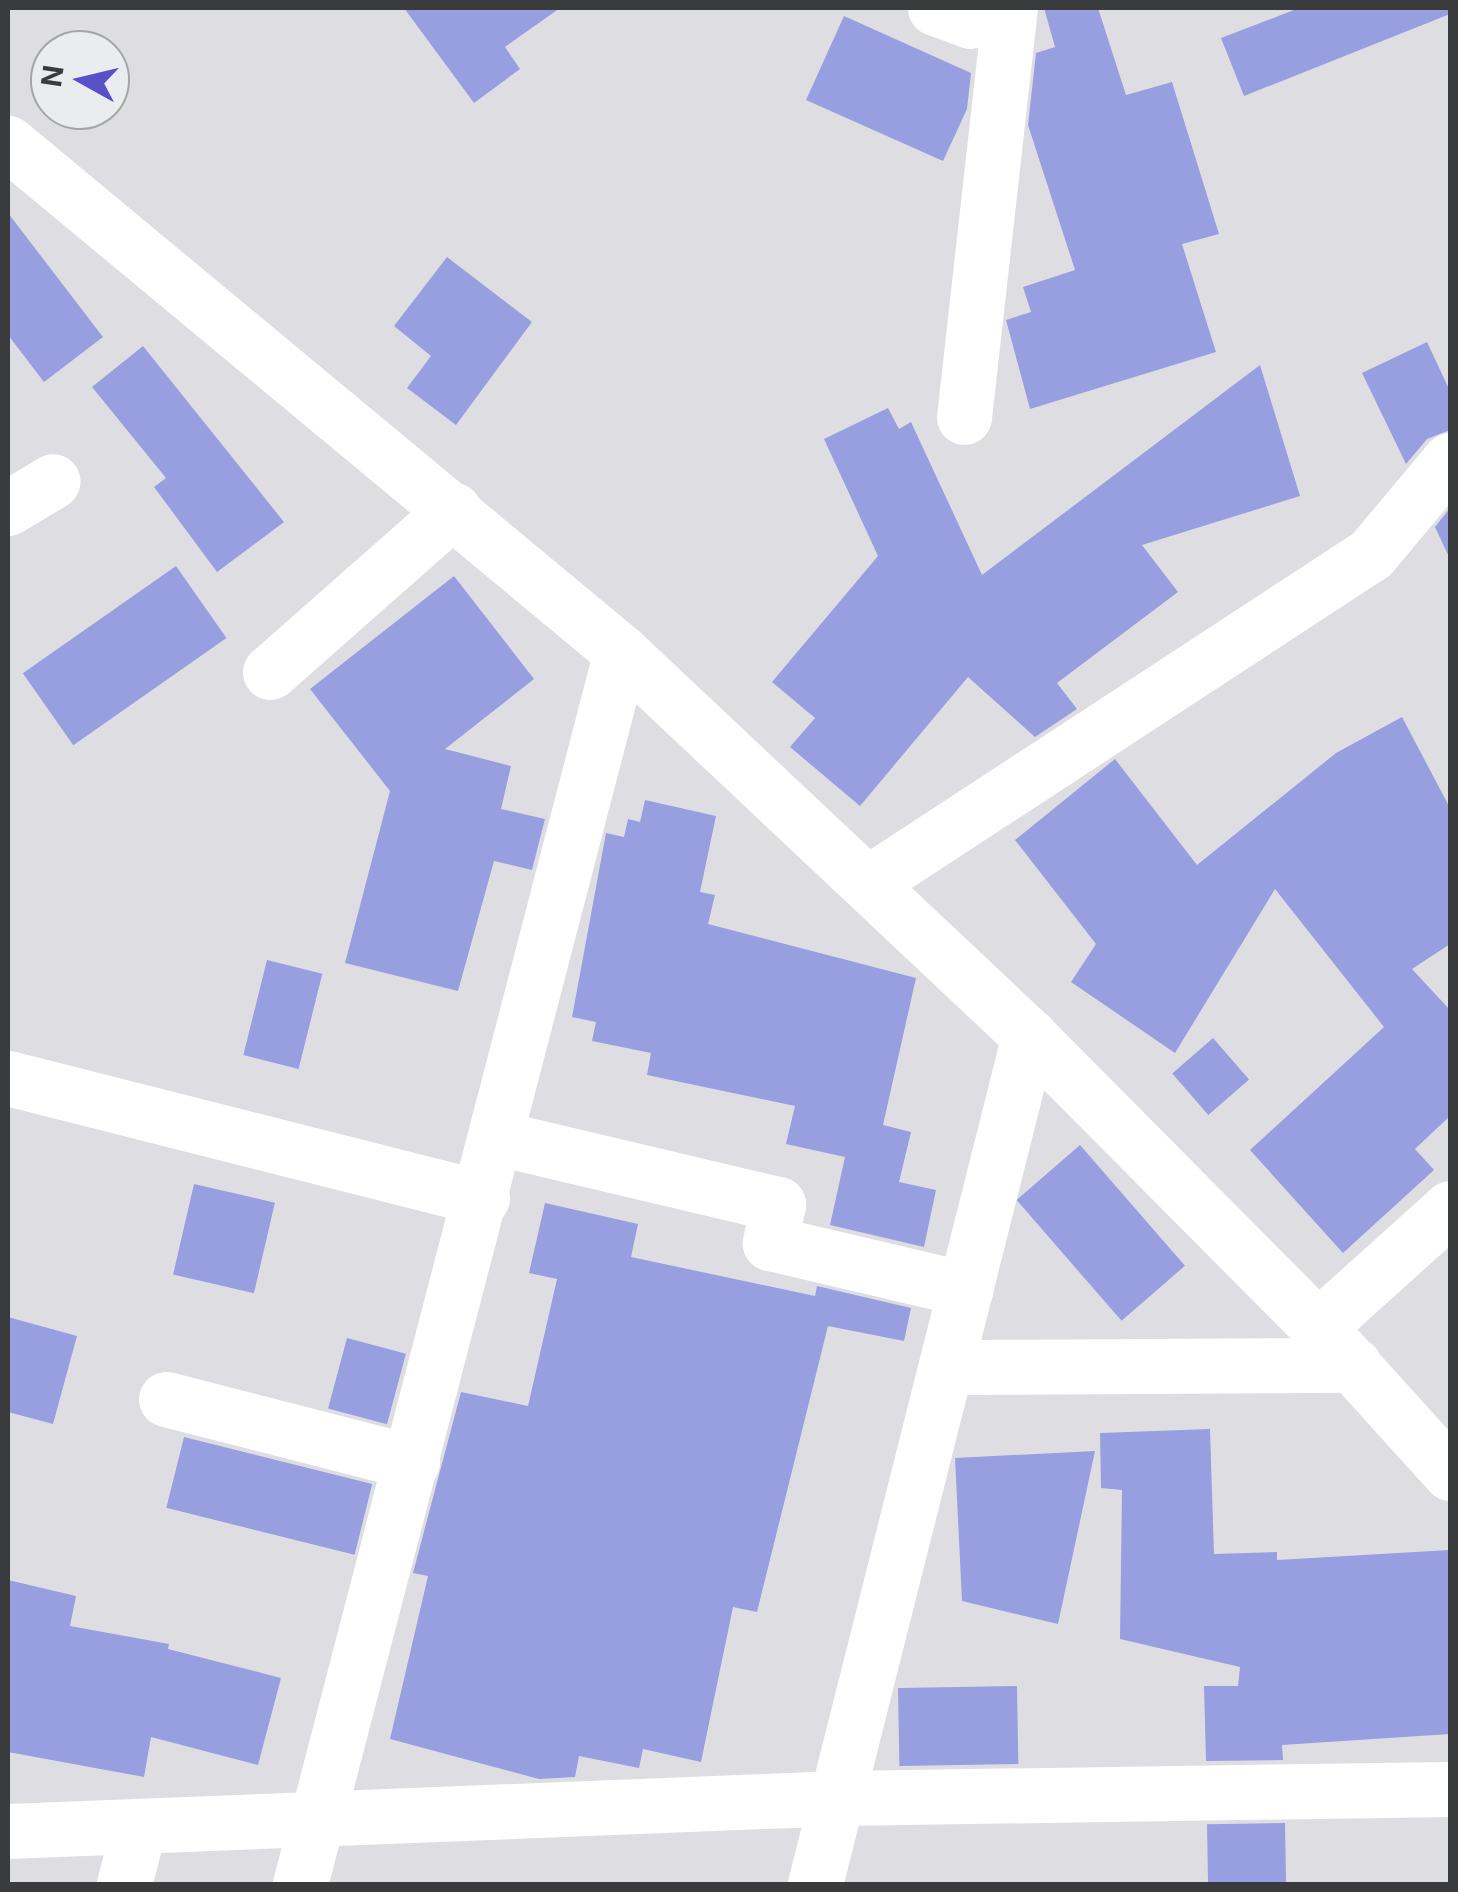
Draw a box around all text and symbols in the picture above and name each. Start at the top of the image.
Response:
north arrow [30,30,130,130]
text: N [34,63,71,89]

